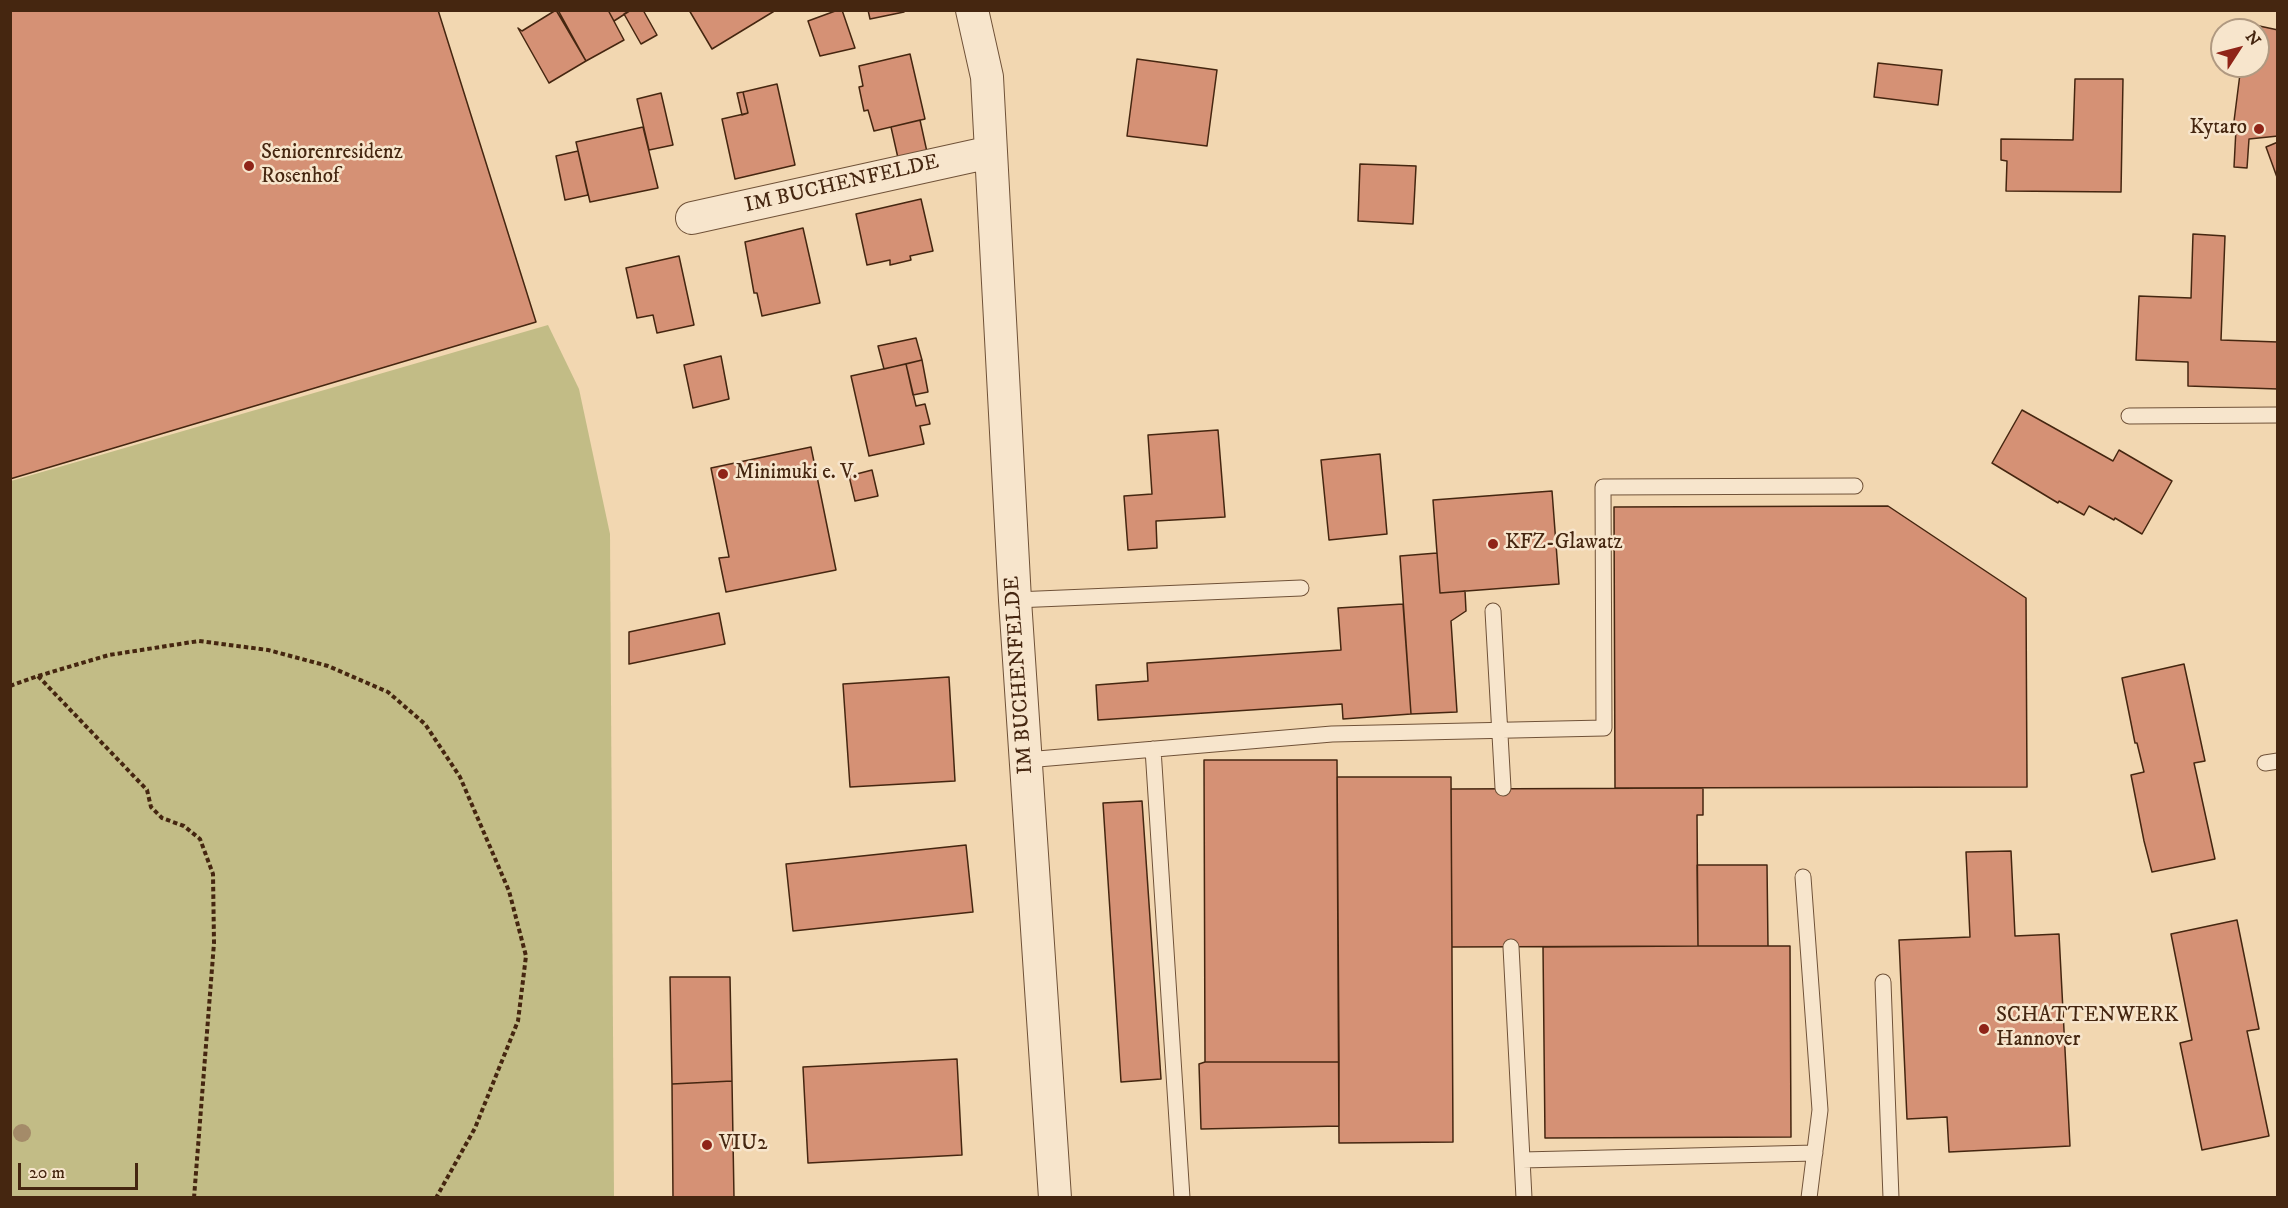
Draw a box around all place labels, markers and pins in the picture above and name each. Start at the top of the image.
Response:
place label: Kytaro [2189,116,2247,142]
marker: Kytaro [2252,122,2266,136]
place label: Seniorenresidenz Rosenhof [261,141,403,191]
marker: Seniorenresidenz Rosenhof [242,159,256,173]
place label: Minimuki e. V. [735,461,858,487]
marker: Minimuki e. V. [716,467,730,481]
place label: KFZ-Glawatz [1505,531,1623,557]
marker: KFZ-Glawatz [1486,537,1500,551]
place label: SCHATTENWERK Hannover [1996,1004,2179,1054]
marker: SCHATTENWERK Hannover [1977,1022,1991,1036]
place label: VIU2 [719,1132,768,1158]
marker: VIU2 [700,1138,714,1152]

